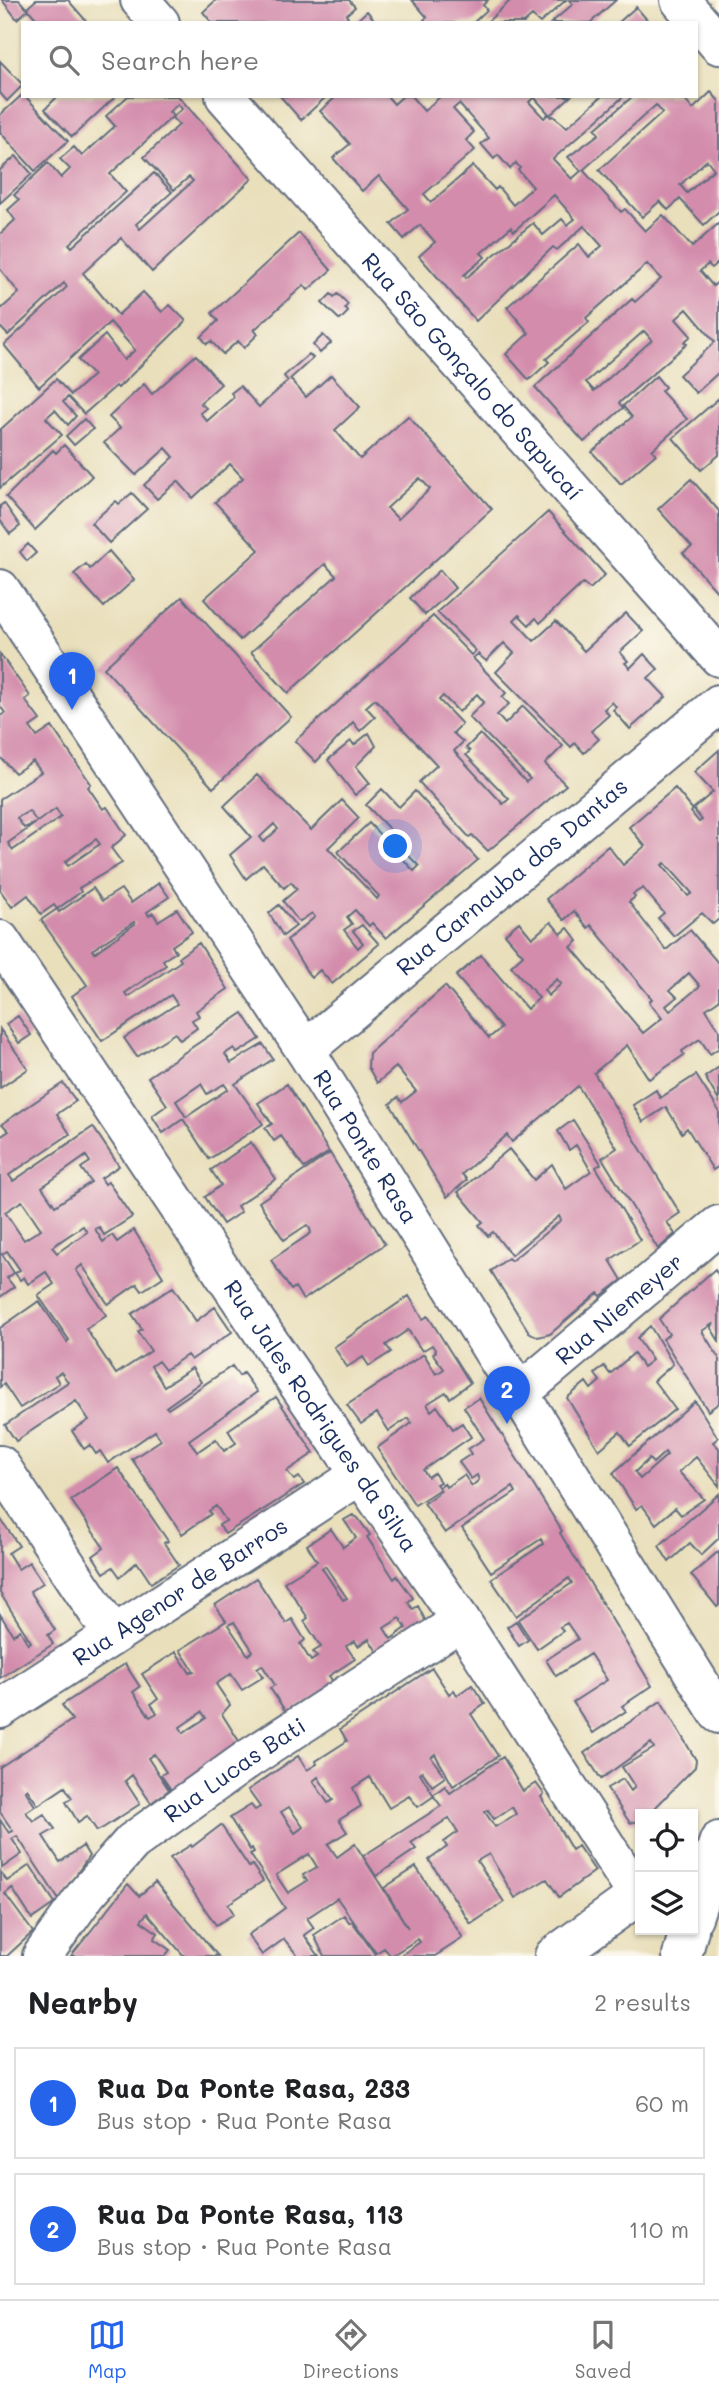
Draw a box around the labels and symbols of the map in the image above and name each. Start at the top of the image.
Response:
street label: Rua São Gonçalo do Sapucaí [356,246,590,506]
pin: 1 [49,652,95,710]
street label: Rua Carnauba dos Dantas [390,771,633,981]
your location [378,829,412,863]
street label: Rua Ponte Rasa [307,1064,426,1229]
street label: Rua Niemeyer [549,1246,689,1371]
street label: Rua Jales Rodrigues da Silva [218,1274,425,1558]
pin: 2 [484,1366,530,1424]
street label: Rua Agenor de Barros [66,1510,293,1672]
street label: Rua Lucas Bati [157,1710,311,1829]

